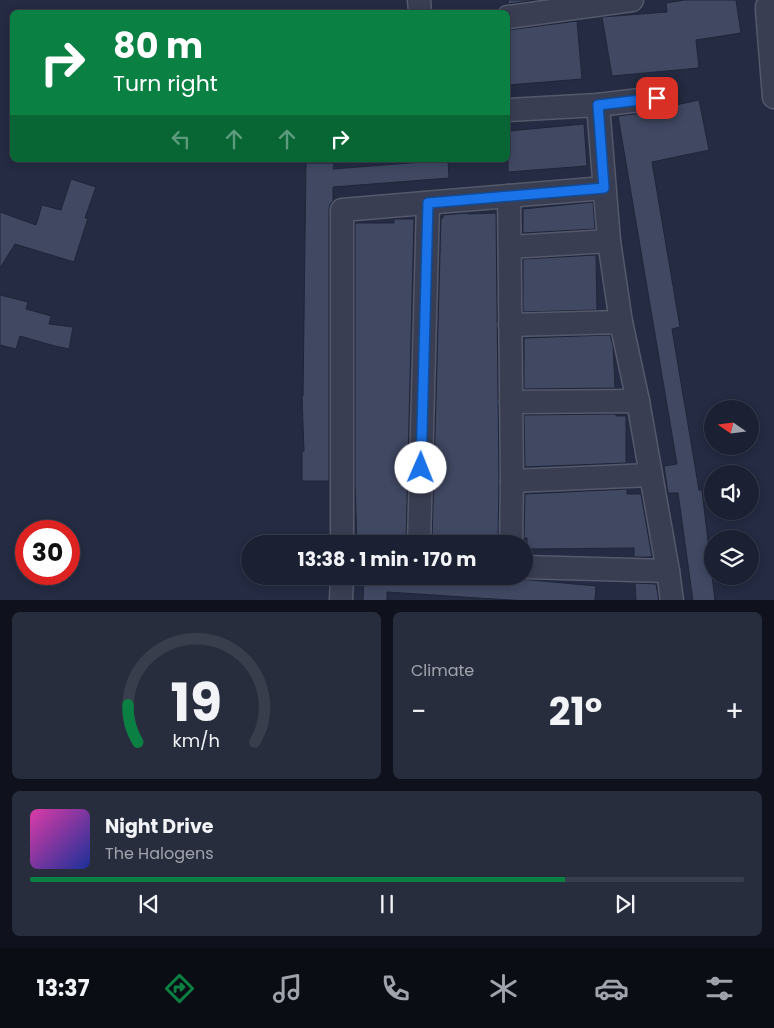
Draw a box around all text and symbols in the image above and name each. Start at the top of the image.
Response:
text: 80 m [113,21,203,70]
icon: right [30,30,95,95]
text: Turn right [113,68,218,99]
pin [636,77,678,119]
icon: arrive [643,84,671,112]
icon: left [167,125,195,153]
icon: ahead [220,125,248,153]
icon: ahead [273,125,301,153]
icon: right [326,125,354,153]
north arrow [704,400,759,455]
map controls [704,400,759,585]
position arrow [394,441,446,493]
button: sound [704,465,759,520]
speed limit sign: 30 [15,520,80,585]
button: layers [704,530,759,585]
text: 13:38 · 1 min · 170 m [298,546,476,573]
text: Climate [411,659,474,682]
text: 19 [171,666,222,739]
text: 21° [549,685,602,738]
text: − [411,692,426,731]
text: + [725,692,744,731]
text: km/h [173,728,220,753]
text: Night Drive [105,813,214,840]
text: The Halogens [105,842,213,865]
icon: previous [135,890,163,918]
icon: pause [373,890,401,918]
icon: next [611,890,639,918]
icon: directions [162,971,197,1006]
icon: music [270,971,305,1006]
icon: phone [378,971,413,1006]
icon: climate [486,971,521,1006]
icon: car [594,971,629,1006]
icon: filters [702,971,737,1006]
text: 13:37 [37,973,89,1004]

